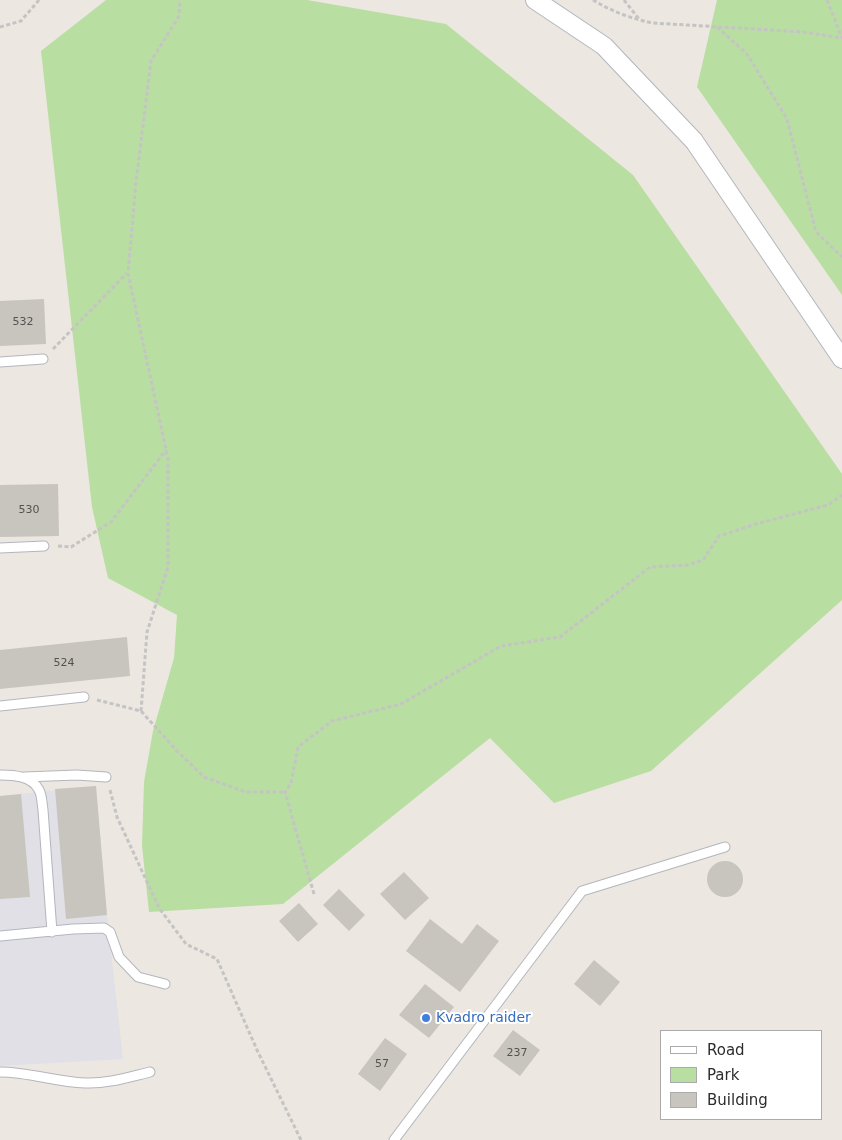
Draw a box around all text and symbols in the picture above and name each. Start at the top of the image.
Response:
house number: 532 [13,315,33,329]
house number: 530 [19,503,39,517]
house number: 524 [54,656,74,670]
place label: Kvadro raider [436,1010,531,1026]
marker: Kvadro raider [420,1012,432,1024]
legend [660,1030,822,1120]
text: Road [707,1041,745,1059]
house number: 237 [507,1046,527,1060]
house number: 57 [375,1057,389,1071]
text: Park [707,1066,739,1084]
text: Building [707,1091,768,1109]

